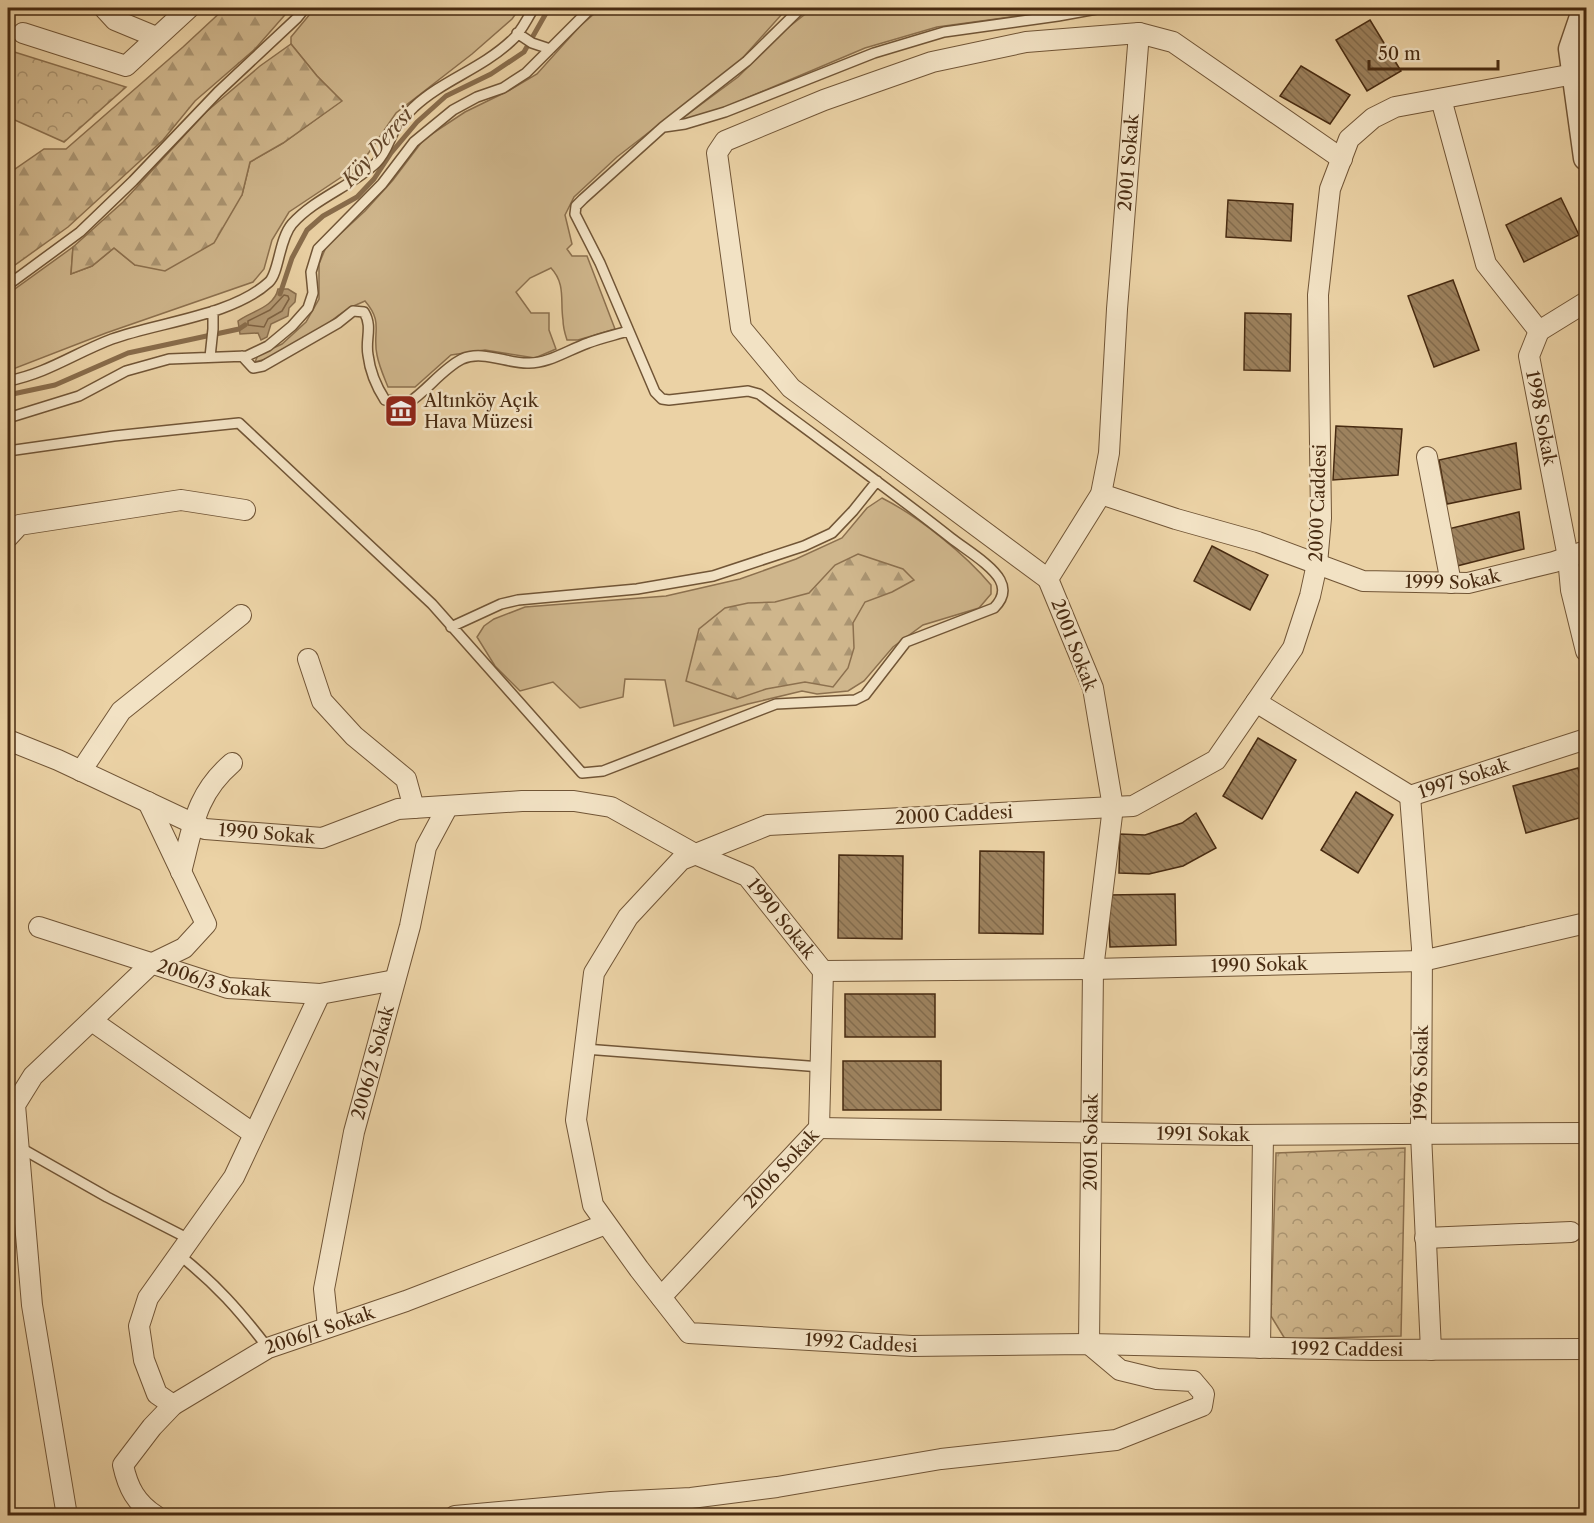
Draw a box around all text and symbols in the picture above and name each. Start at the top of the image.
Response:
scale bar [1369,33,1498,71]
text: 50 m [1378,43,1421,65]
water label: Köy Deresi [335,101,419,193]
street label: 2001 Sokak [1114,112,1144,212]
street label: 1998 Sokak [1521,369,1561,469]
place label: Altınköy Açık Hava Müzesi [423,390,540,433]
museum icon: Altınköy Açık Hava Müzesi [383,393,419,429]
street label: 2000 Caddesi [1305,443,1331,562]
street label: 1999 Sokak [1405,564,1504,594]
street label: 2001 Sokak [1046,596,1102,696]
street label: 1997 Sokak [1416,753,1514,804]
street label: 2000 Caddesi [894,801,1014,829]
street label: 1990 Sokak [218,819,317,849]
street label: 1990 Sokak [742,874,821,965]
street label: 1990 Sokak [1210,953,1309,977]
street label: 2006/3 Sokak [154,955,273,1002]
street label: 2006/2 Sokak [347,1002,399,1122]
street label: 1996 Sokak [1409,1023,1433,1121]
street label: 2001 Sokak [1080,1092,1103,1191]
street label: 2006 Sokak [739,1123,825,1213]
street label: 1991 Sokak [1156,1123,1251,1146]
street label: 2006/1 Sokak [262,1301,379,1359]
street label: 1992 Caddesi [804,1329,918,1357]
street label: 1992 Caddesi [1290,1337,1404,1361]

